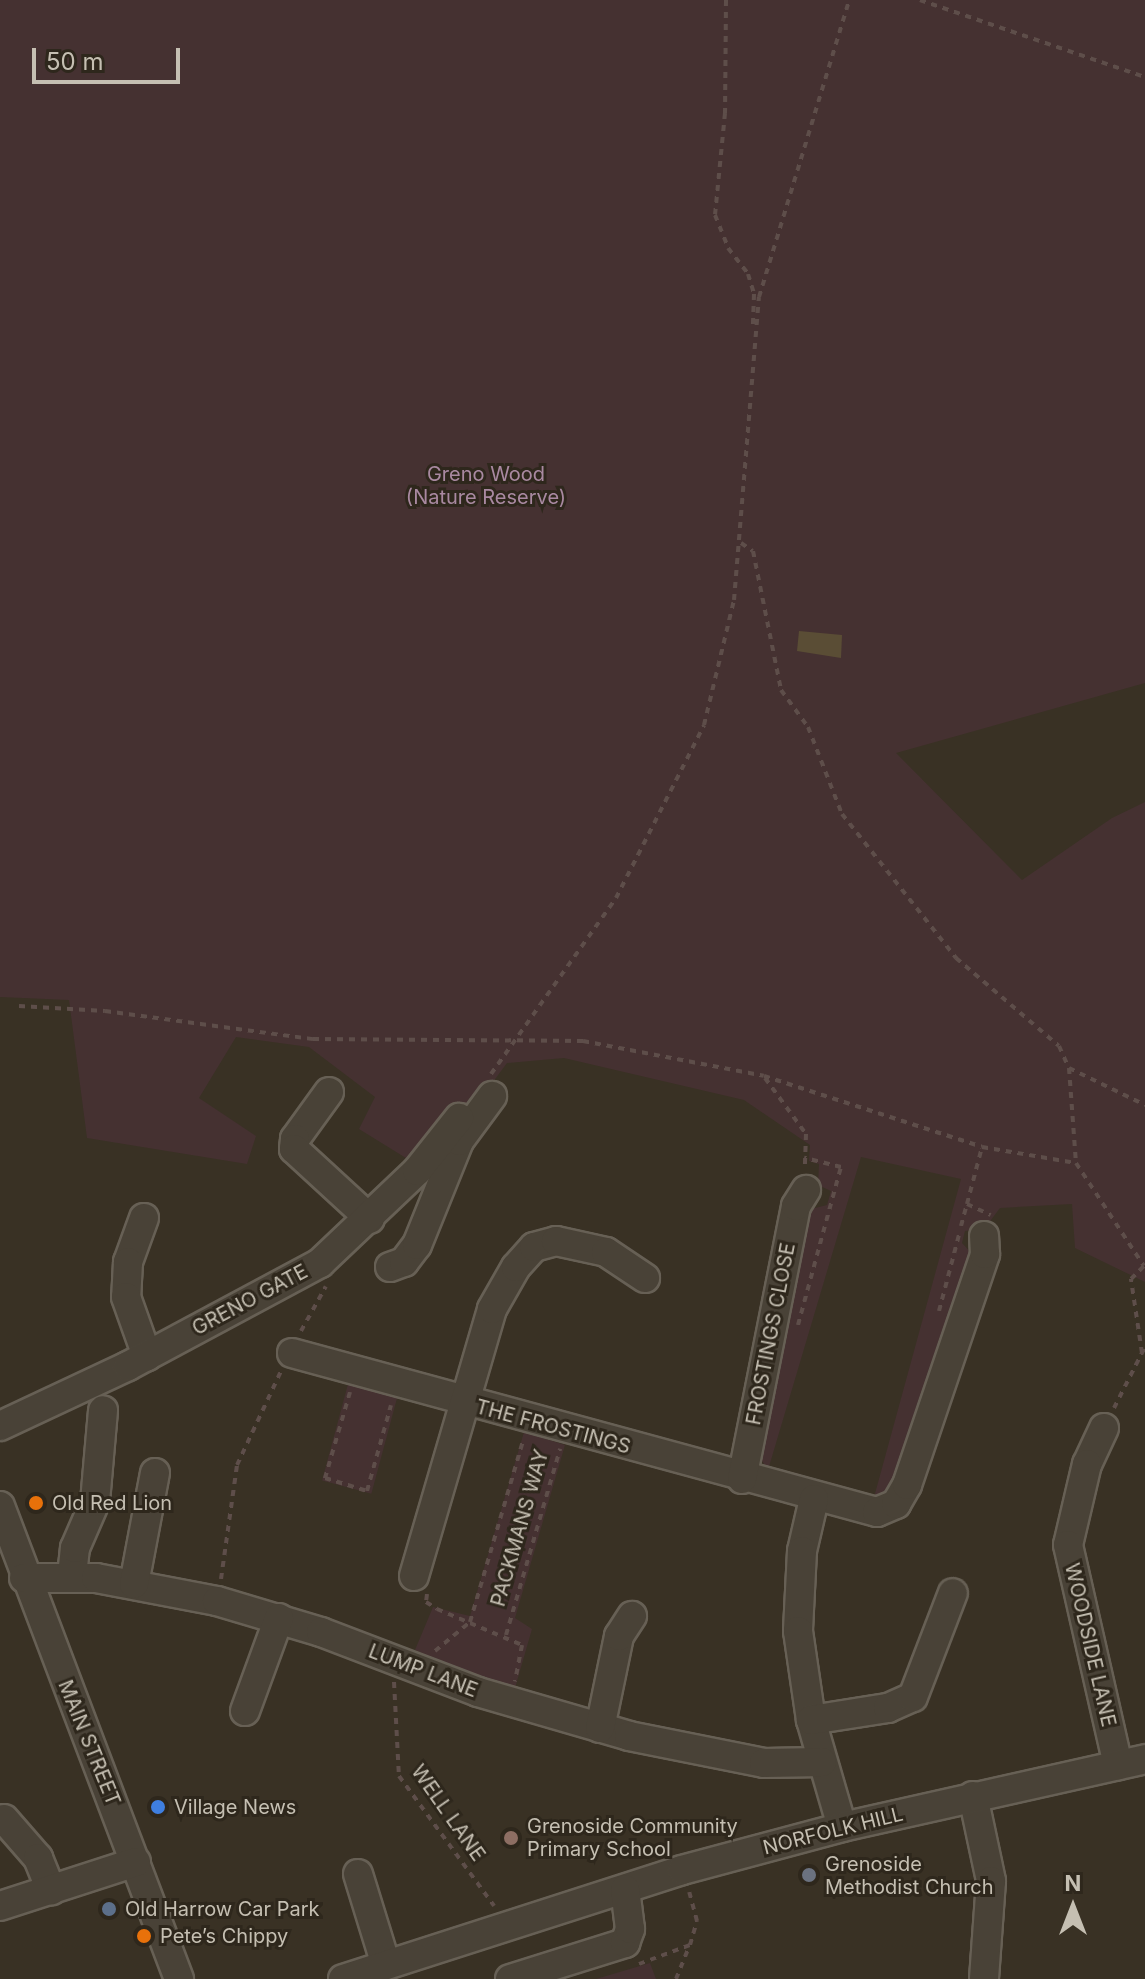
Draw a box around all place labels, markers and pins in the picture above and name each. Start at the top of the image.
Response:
place label: Old Red Lion [52,1491,172,1515]
marker: Old Red Lion [27,1494,45,1512]
place label: Village News [174,1795,296,1819]
marker: Village News [149,1798,167,1816]
place label: Grenoside Community Primary School [527,1814,738,1861]
marker: Grenoside Community Primary School [502,1829,520,1847]
place label: Grenoside Methodist Church [825,1852,994,1899]
marker: Grenoside Methodist Church [800,1866,818,1884]
place label: Old Harrow Car Park [125,1897,320,1921]
marker: Old Harrow Car Park [100,1900,118,1918]
place label: Pete’s Chippy [160,1924,288,1948]
marker: Pete’s Chippy [135,1927,153,1945]

